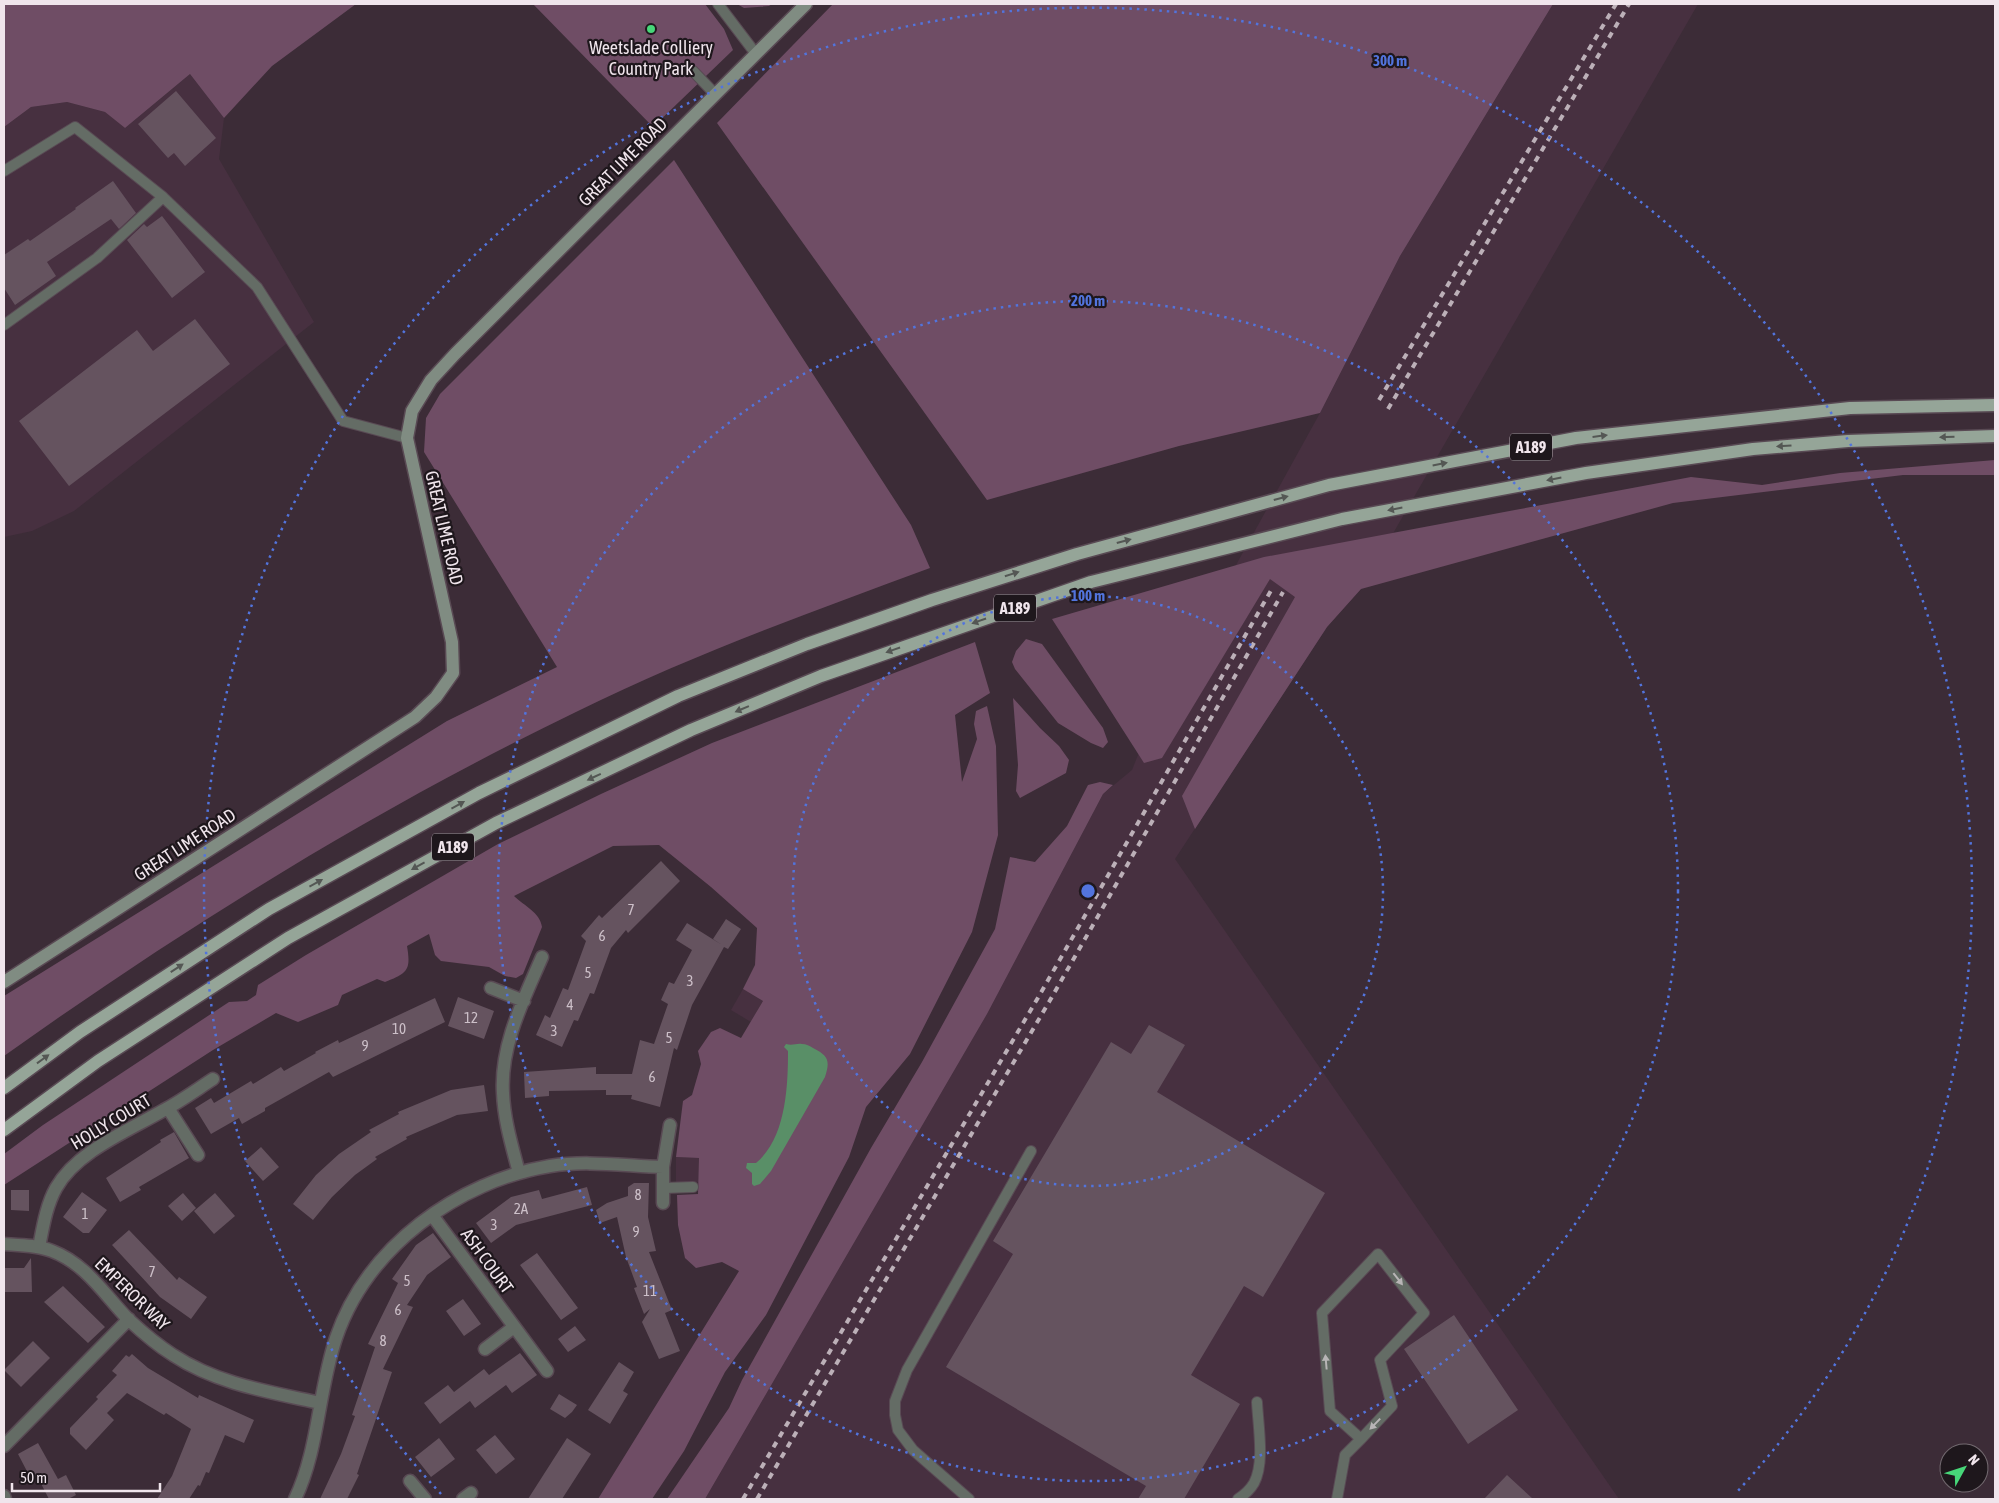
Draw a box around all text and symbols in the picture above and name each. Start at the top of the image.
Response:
marker: Weetslade Colliery Country Park [645,23,657,35]
place label: Weetslade Colliery Country Park [589,37,713,79]
text: 300 m [1373,52,1407,69]
street label: GREAT LIME ROAD [574,113,671,210]
text: 200 m [1071,292,1105,309]
one-way arrow [1592,432,1608,440]
one-way arrow [1938,433,1954,441]
road number: A189 [1510,434,1552,461]
one-way arrow [1776,443,1792,451]
one-way arrow [1432,460,1448,468]
street label: GREAT LIME ROAD [421,469,468,587]
one-way arrow [1546,476,1562,484]
one-way arrow [1274,494,1289,502]
one-way arrow [1386,506,1402,514]
one-way arrow [1117,537,1132,545]
one-way arrow [1005,570,1020,578]
text: 100 m [1071,587,1105,604]
road number: A189 [994,594,1036,622]
one-way arrow [971,617,986,625]
one-way arrow [886,647,901,654]
one-way arrow [734,705,749,713]
one-way arrow [587,773,601,781]
one-way arrow [451,801,466,809]
street label: GREAT LIME ROAD [130,804,239,885]
road number: A189 [432,834,474,860]
one-way arrow [411,862,426,870]
one-way arrow [309,879,323,887]
centre of rings [1079,882,1097,900]
house number: 7 [627,901,635,918]
house number: 6 [598,927,606,944]
one-way arrow [171,963,184,973]
house number: 5 [584,964,592,981]
house number: 3 [686,972,694,989]
house number: 4 [566,996,574,1013]
house number: 12 [464,1009,478,1026]
house number: 10 [392,1020,406,1037]
house number: 3 [550,1022,558,1039]
house number: 5 [665,1029,673,1046]
house number: 9 [361,1037,369,1054]
one-way arrow [36,1054,50,1064]
house number: 6 [648,1068,656,1085]
street label: HOLLY COURT [67,1089,155,1154]
house number: 8 [634,1186,642,1203]
house number: 2A [514,1200,529,1217]
house number: 1 [81,1205,89,1222]
house number: 3 [490,1216,498,1233]
house number: 9 [632,1223,640,1240]
street label: ASH COURT [457,1224,518,1297]
street label: EMPEROR WAY [91,1253,174,1334]
house number: 7 [148,1263,156,1280]
house number: 5 [403,1272,411,1289]
one-way arrow [1392,1272,1403,1285]
house number: 11 [643,1282,657,1299]
house number: 6 [394,1301,402,1318]
house number: 8 [379,1332,387,1349]
one-way arrow [1322,1354,1330,1370]
one-way arrow [1369,1418,1381,1430]
north arrow [1939,1443,1989,1493]
text: N [1965,1451,1983,1468]
scale bar [12,1460,160,1492]
text: 50 m [20,1469,47,1486]

